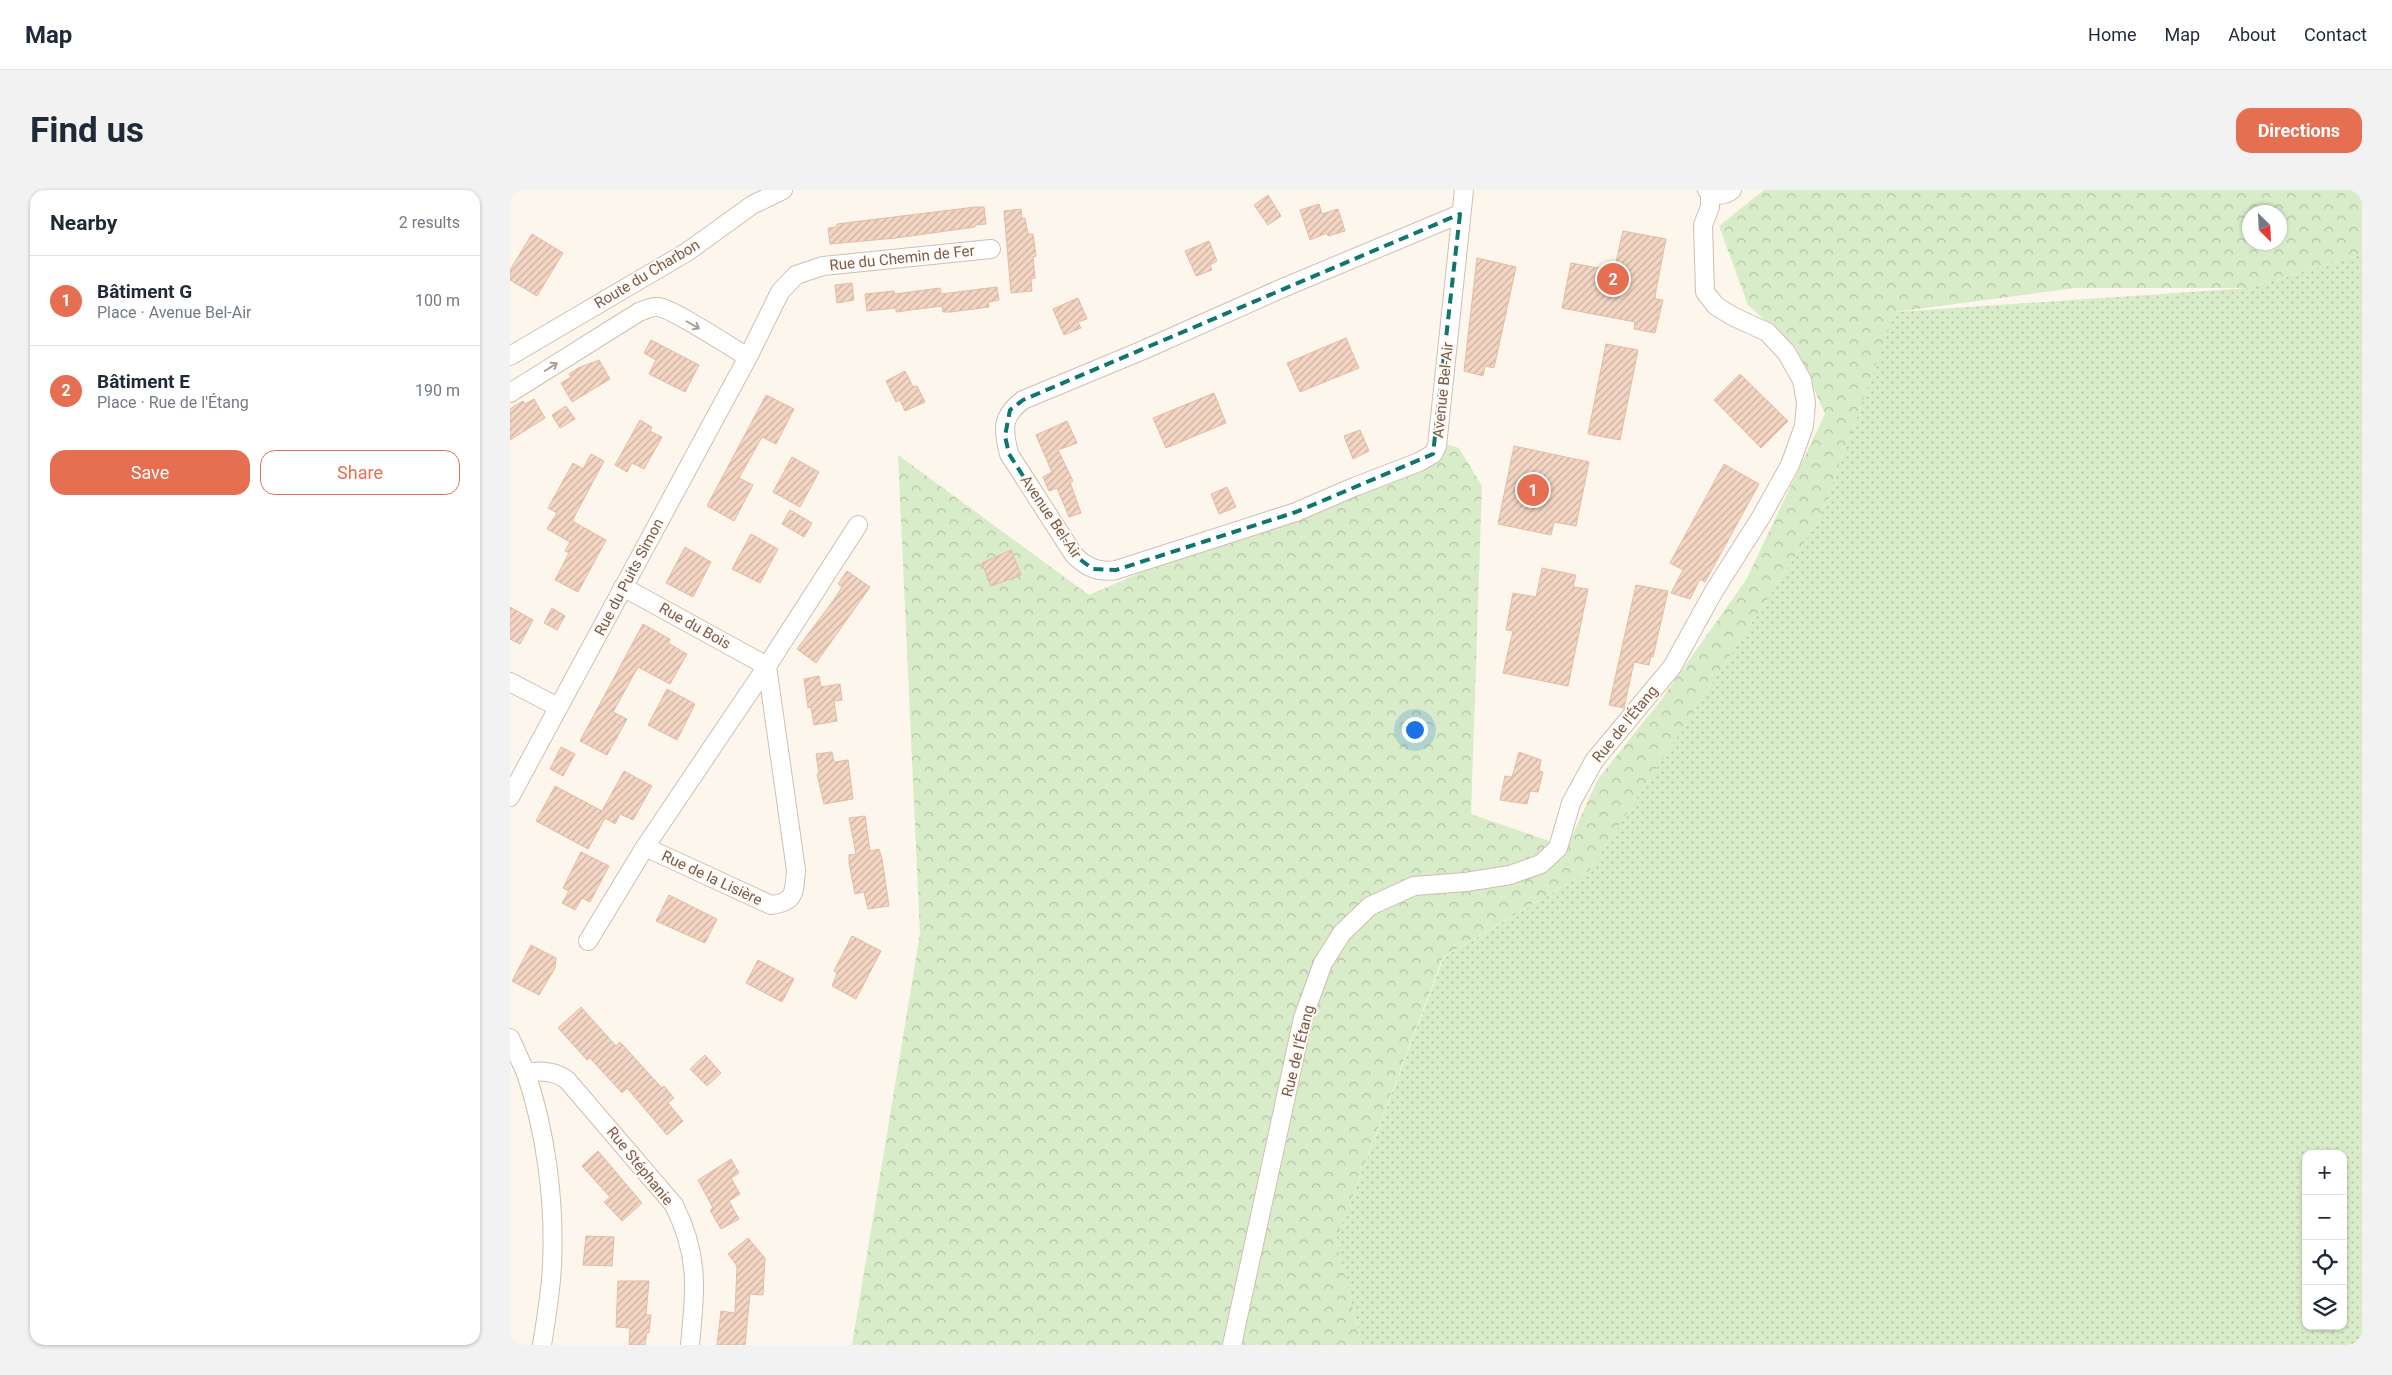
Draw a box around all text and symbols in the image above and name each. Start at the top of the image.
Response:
text: Map [25,21,72,49]
text: Home [2088,24,2137,45]
text: Map [2165,24,2200,45]
text: About [2228,24,2276,45]
text: Contact [2304,24,2367,45]
button: Directions [2236,108,2362,153]
text: Find us [30,110,144,151]
north arrow [2242,205,2287,250]
text: Nearby [50,211,117,235]
text: 2 results [399,213,460,232]
street label: Route du Charbon [591,235,703,313]
street label: Rue du Chemin de Fer [829,241,975,275]
pin: 2 [1597,260,1629,298]
text: Bâtiment G [97,280,192,303]
text: 1 [61,291,71,310]
text: 100 m [415,291,460,310]
text: Place · Avenue Bel-Air [97,303,251,322]
one-way arrow [685,321,699,331]
street label: Avenue Bel-Air [1429,341,1457,439]
one-way arrow [544,362,558,372]
text: Bâtiment E [97,370,190,393]
text: 2 [61,381,71,400]
text: 190 m [415,381,460,400]
text: Place · Rue de l'Étang [97,393,249,412]
button: Save [50,450,250,495]
button: Share [260,450,460,495]
pin: 1 [1517,471,1549,509]
street label: Avenue Bel-Air [1017,472,1085,562]
street label: Rue du Puits Simon [591,515,667,639]
street label: Rue du Bois [656,599,734,653]
street label: Rue de l'Étang [1588,682,1662,766]
your location [1402,717,1428,743]
street label: Rue de la Lisière [659,847,765,909]
street label: Rue de l'Étang [1278,1003,1318,1099]
street label: Rue Stéphanie [603,1123,677,1209]
map controls [2302,1150,2347,1330]
button: + [2302,1150,2347,1195]
button: − [2302,1195,2347,1240]
button: locate [2302,1240,2347,1285]
button: layers [2302,1285,2347,1330]

